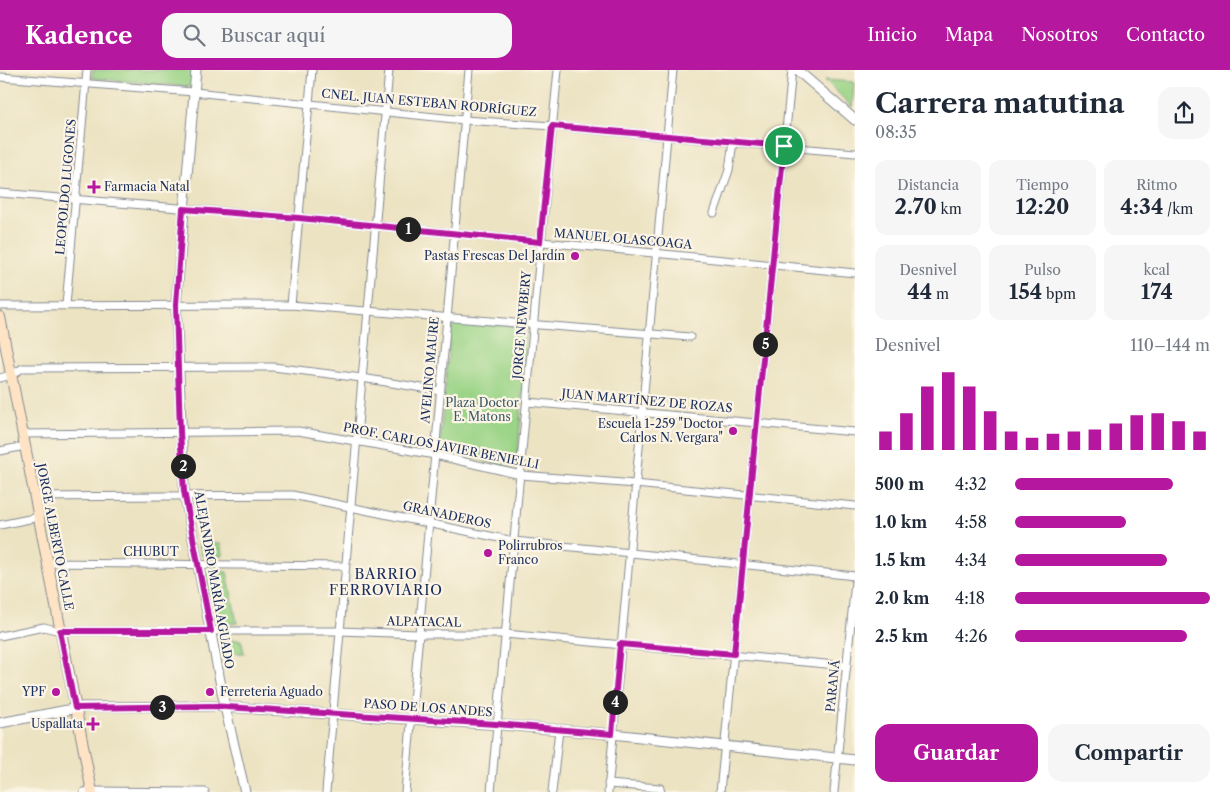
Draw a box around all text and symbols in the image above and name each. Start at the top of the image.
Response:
search box [162,13,512,58]
text: Kadence [25,21,132,50]
icon: search [180,21,208,49]
text: Buscar aquí [220,24,325,47]
text: Inicio [868,24,917,46]
text: Mapa [945,24,993,46]
text: Nosotros [1021,24,1098,46]
text: Contacto [1126,24,1205,46]
street label: CNEL. JUAN ESTEBAN RODRÍGUEZ [321,85,538,119]
text: Carrera matutina [875,86,1124,120]
button: share [1158,87,1210,139]
street label: LEOPOLDO LUGONES [52,118,79,256]
text: 08:35 [875,122,917,142]
pin [763,125,805,167]
icon: arrive [770,132,798,160]
text: Distancia [897,176,959,194]
text: Tiempo [1016,176,1069,194]
text: Ritmo [1136,176,1177,194]
place label: Farmacia Natal [104,179,190,194]
marker: Farmacia Natal [88,181,100,193]
text: 2.70 [895,194,937,219]
text: 12:20 [1016,194,1069,219]
text: 4:34 [1120,194,1163,219]
text: km [937,200,962,218]
text: /km [1163,200,1193,218]
pin: 1 [396,216,420,242]
text: 1 [405,220,412,238]
street label: MANUEL OLASCOAGA [553,225,694,252]
place label: Pastas Frescas Del Jardín [424,248,565,263]
marker: Pastas Frescas Del Jardín [569,250,581,262]
text: Desnivel [899,261,957,279]
text: Pulso [1024,261,1061,279]
text: kcal [1144,261,1170,279]
street label: JORGE NEWBERY [509,270,534,382]
text: 44 [907,279,932,304]
text: 154 [1009,279,1042,304]
text: 174 [1141,279,1173,304]
text: m [932,285,949,303]
text: bpm [1042,285,1076,303]
street label: AVELINO MAURE [417,316,442,425]
pin: 5 [752,332,778,356]
text: 5 [762,335,769,353]
text: Desnivel [875,335,941,355]
text: 110–144 m [1130,335,1210,355]
street label: JUAN MARTÍNEZ DE ROZAS [559,384,733,415]
park label: Plaza Doctor E. Matons [445,395,519,424]
place label: Escuela 1-259 "Doctor Carlos N. Vergara" [598,416,723,445]
street label: PROF. CARLOS JAVIER BENIELLI [342,419,540,472]
marker: Escuela 1-259 "Doctor Carlos N. Vergara" [727,425,739,437]
pin: 2 [170,454,196,478]
text: 2 [179,457,188,475]
street label: JORGE ALBERTO CALLE [33,460,77,612]
text: 500 m [875,474,924,494]
text: 4:32 [955,474,987,494]
street label: ALEJANDRO MARÍA AGUADO [191,489,239,670]
street label: GRANADEROS [402,498,493,531]
text: 1.0 km [875,512,927,532]
text: 4:58 [955,512,987,532]
place label: Polirrubros Franco [498,538,562,567]
street label: CHUBUT [123,544,179,559]
marker: Polirrubros Franco [482,547,494,559]
text: 1.5 km [875,550,926,570]
text: 4:34 [955,550,987,570]
district label: BARRIO FERROVIARIO [329,565,443,599]
text: 2.0 km [875,588,929,608]
text: 4:18 [955,588,985,608]
street label: ALPATACAL [386,613,462,630]
text: 2.5 km [875,626,928,646]
text: 4:26 [955,626,987,646]
street label: PARANÁ [821,658,843,713]
place label: YPF [21,684,46,699]
place label: Ferreteria Aguado [220,684,323,699]
marker: YPF [50,686,62,698]
marker: Ferreteria Aguado [204,686,216,698]
pin: 4 [602,690,628,714]
text: 4 [611,693,620,711]
pin: 3 [150,694,174,720]
street label: PASO DE LOS ANDES [363,696,493,719]
text: 3 [159,698,166,716]
place label: Uspallata [31,716,84,731]
marker: Uspallata [87,718,99,730]
button: Guardar [875,724,1038,782]
button: Compartir [1048,724,1210,782]

